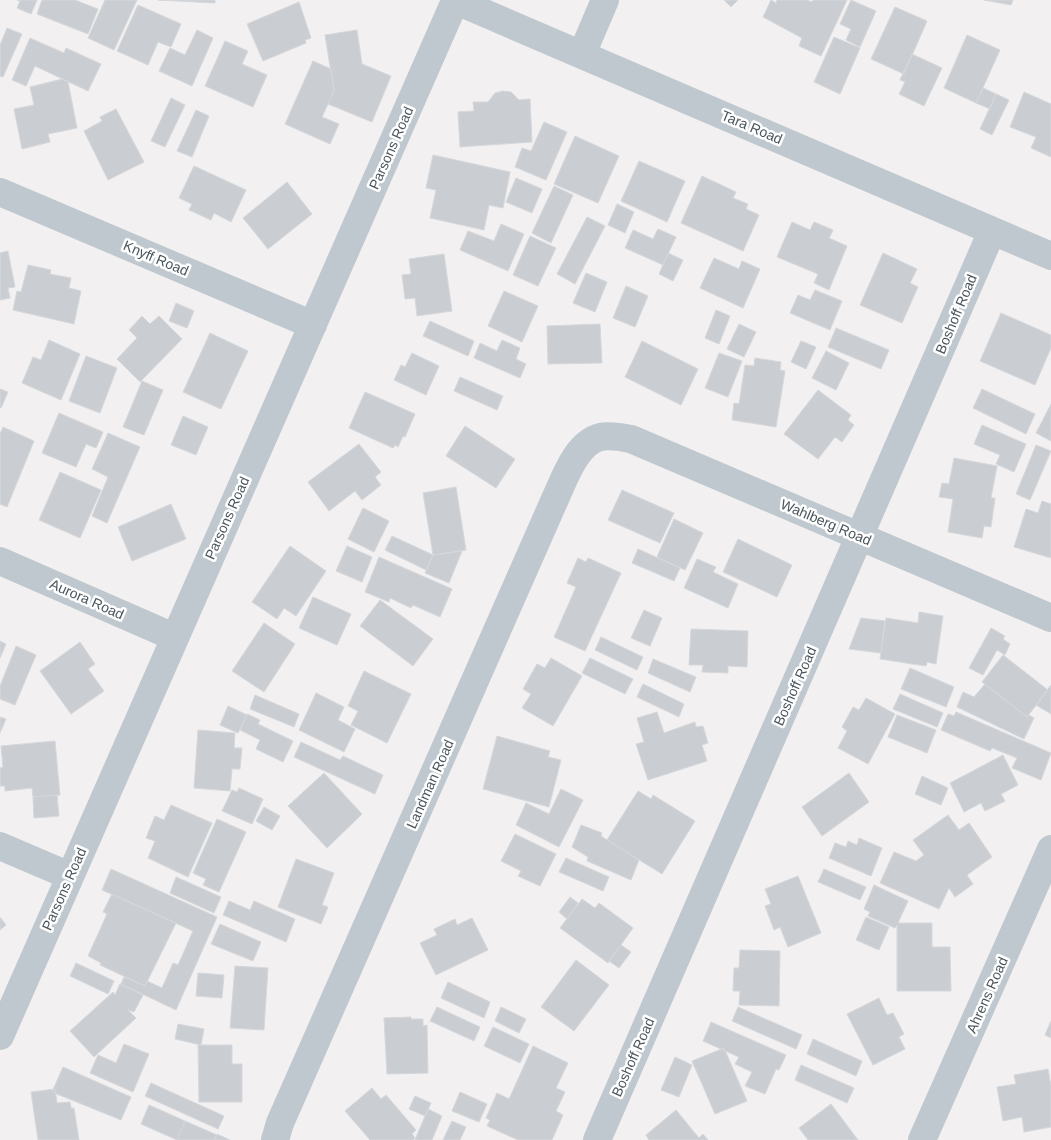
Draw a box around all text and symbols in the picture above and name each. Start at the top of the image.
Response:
street label: Parsons Road [366,104,416,192]
street label: Tara Road [719,107,785,147]
street label: Knyff Road [121,237,191,279]
street label: Boshoff Road [932,272,980,356]
street label: Parsons Road [202,474,252,562]
street label: Wahlberg Road [778,496,874,548]
street label: Aurora Road [47,576,127,622]
street label: Boshoff Road [770,644,820,728]
street label: Landman Road [403,737,457,831]
street label: Parsons Road [39,845,89,933]
street label: Ahrens Road [963,954,1011,1036]
street label: Boshoff Road [608,1015,658,1099]

